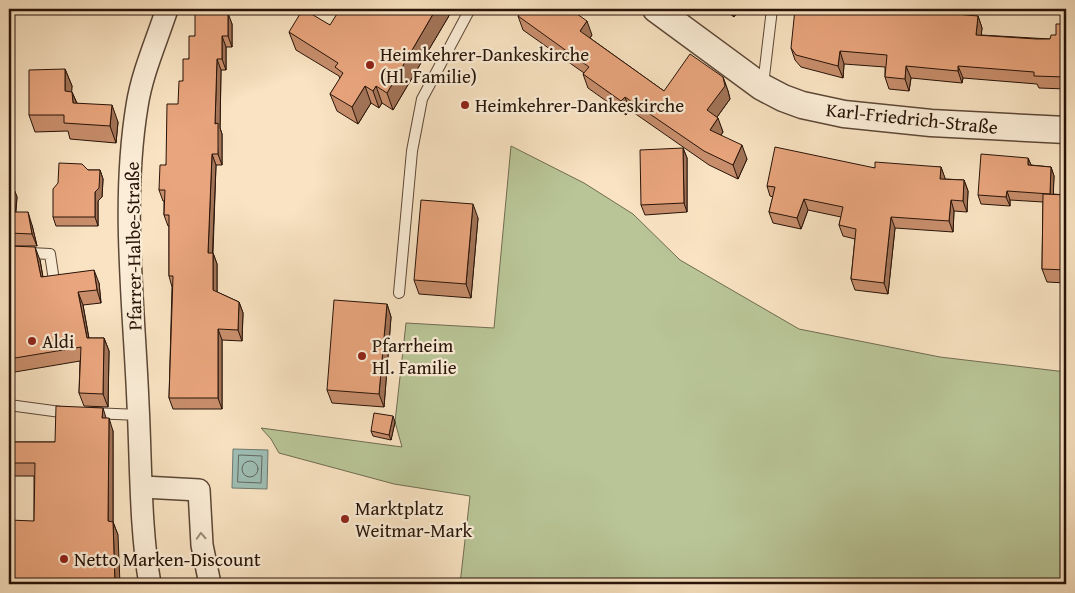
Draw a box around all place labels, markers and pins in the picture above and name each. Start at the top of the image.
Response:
place label: Heimkehrer-Dankeskirche (Hl. Familie) [380,40,589,90]
marker: Heimkehrer-Dankeskirche (Hl. Familie) [364,59,376,71]
place label: Heimkehrer-Dankeskirche [475,91,684,119]
marker: Heimkehrer-Dankeskirche [459,99,471,111]
place label: Aldi [42,327,74,355]
place label: Pfarrheim Hl. Familie [372,331,457,381]
marker: Aldi [26,335,38,347]
marker: Pfarrheim Hl. Familie [356,350,368,362]
place label: Marktplatz Weitmar-Mark [355,494,473,544]
marker: Marktplatz Weitmar-Mark [339,513,351,525]
place label: Netto Marken-Discount [74,545,261,573]
marker: Netto Marken-Discount [58,553,70,565]

